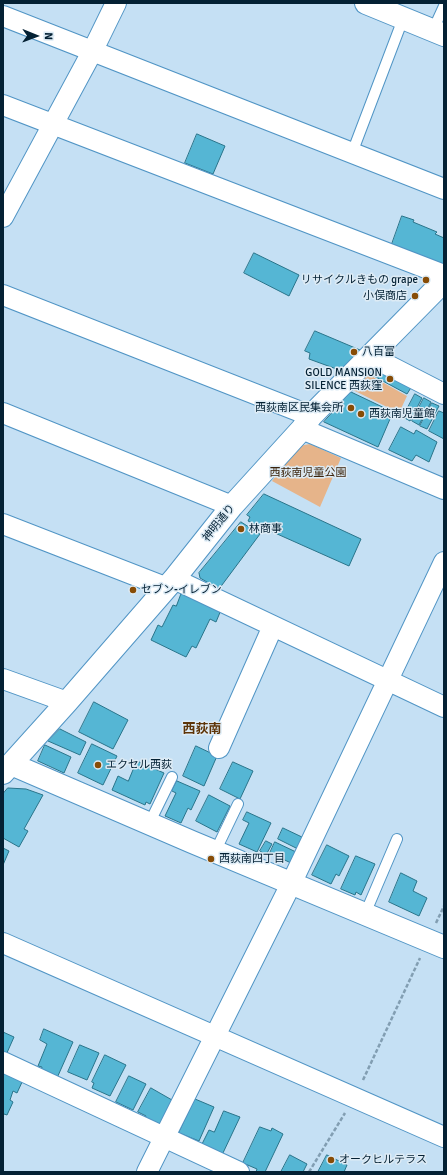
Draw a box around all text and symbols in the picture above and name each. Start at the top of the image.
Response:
north arrow [16,16,56,56]
text: N [42,32,55,40]
place label: リサイクルきもの grape [301,273,418,287]
marker: リサイクルきもの grape [421,275,431,285]
place label: 小俣商店 [363,289,407,303]
marker: 小俣商店 [410,291,420,301]
place label: 八百富 [362,345,395,359]
marker: 八百富 [349,347,359,357]
place label: GOLD MANSION SILENCE 西荻窪 [305,366,382,392]
marker: GOLD MANSION SILENCE 西荻窪 [385,374,395,384]
place label: 西荻南区民集会所 [255,401,343,415]
marker: 西荻南区民集会所 [346,403,356,413]
place label: 西荻南児童館 [369,407,435,421]
marker: 西荻南児童館 [356,409,366,419]
park label: 西荻南児童公園 [270,466,346,480]
street label: 神明通り [200,502,238,544]
place label: 林商事 [249,522,282,536]
marker: 林商事 [236,524,246,534]
place label: セブン-イレブン [141,583,222,597]
marker: セブン-イレブン [128,585,138,595]
district label: 西荻南 [183,722,221,738]
place label: エクセル西荻 [106,758,172,772]
marker: エクセル西荻 [93,760,103,770]
place label: 西荻南四丁目 [219,852,285,866]
marker: 西荻南四丁目 [206,854,216,864]
place label: オークヒルテラス [339,1153,427,1167]
marker: オークヒルテラス [326,1155,336,1165]

